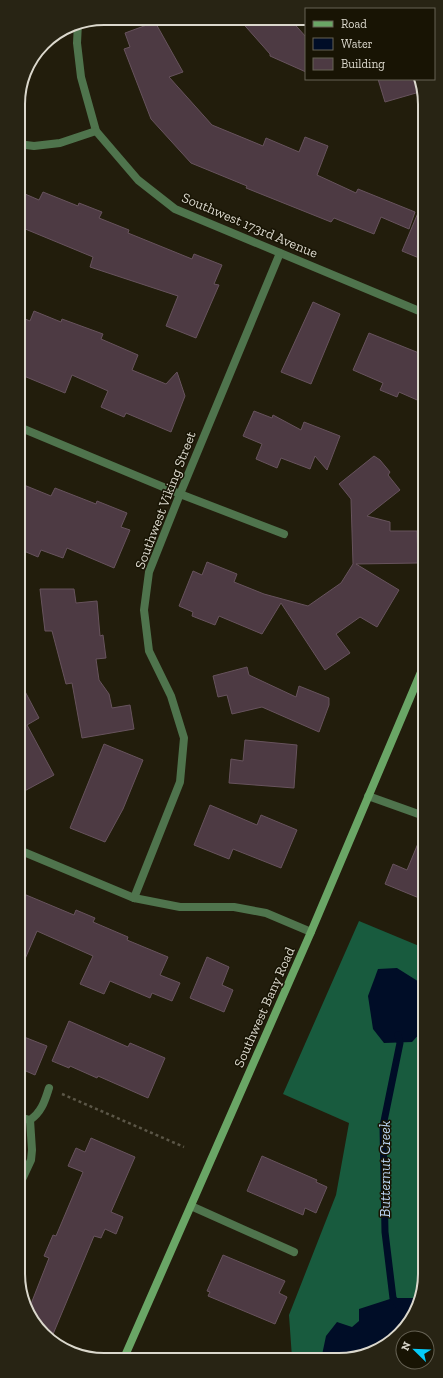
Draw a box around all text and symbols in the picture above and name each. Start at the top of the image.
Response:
legend [305,8,435,80]
text: Road [341,17,367,31]
text: Water [341,37,373,51]
text: Building [341,57,385,71]
street label: Southwest 173rd Avenue [179,189,321,262]
street label: Southwest Viking Street [131,428,200,571]
street label: Southwest Bany Road [230,944,299,1070]
water label: Butternut Creek [376,1120,394,1218]
north arrow [395,1330,435,1370]
text: N [399,1339,414,1353]

